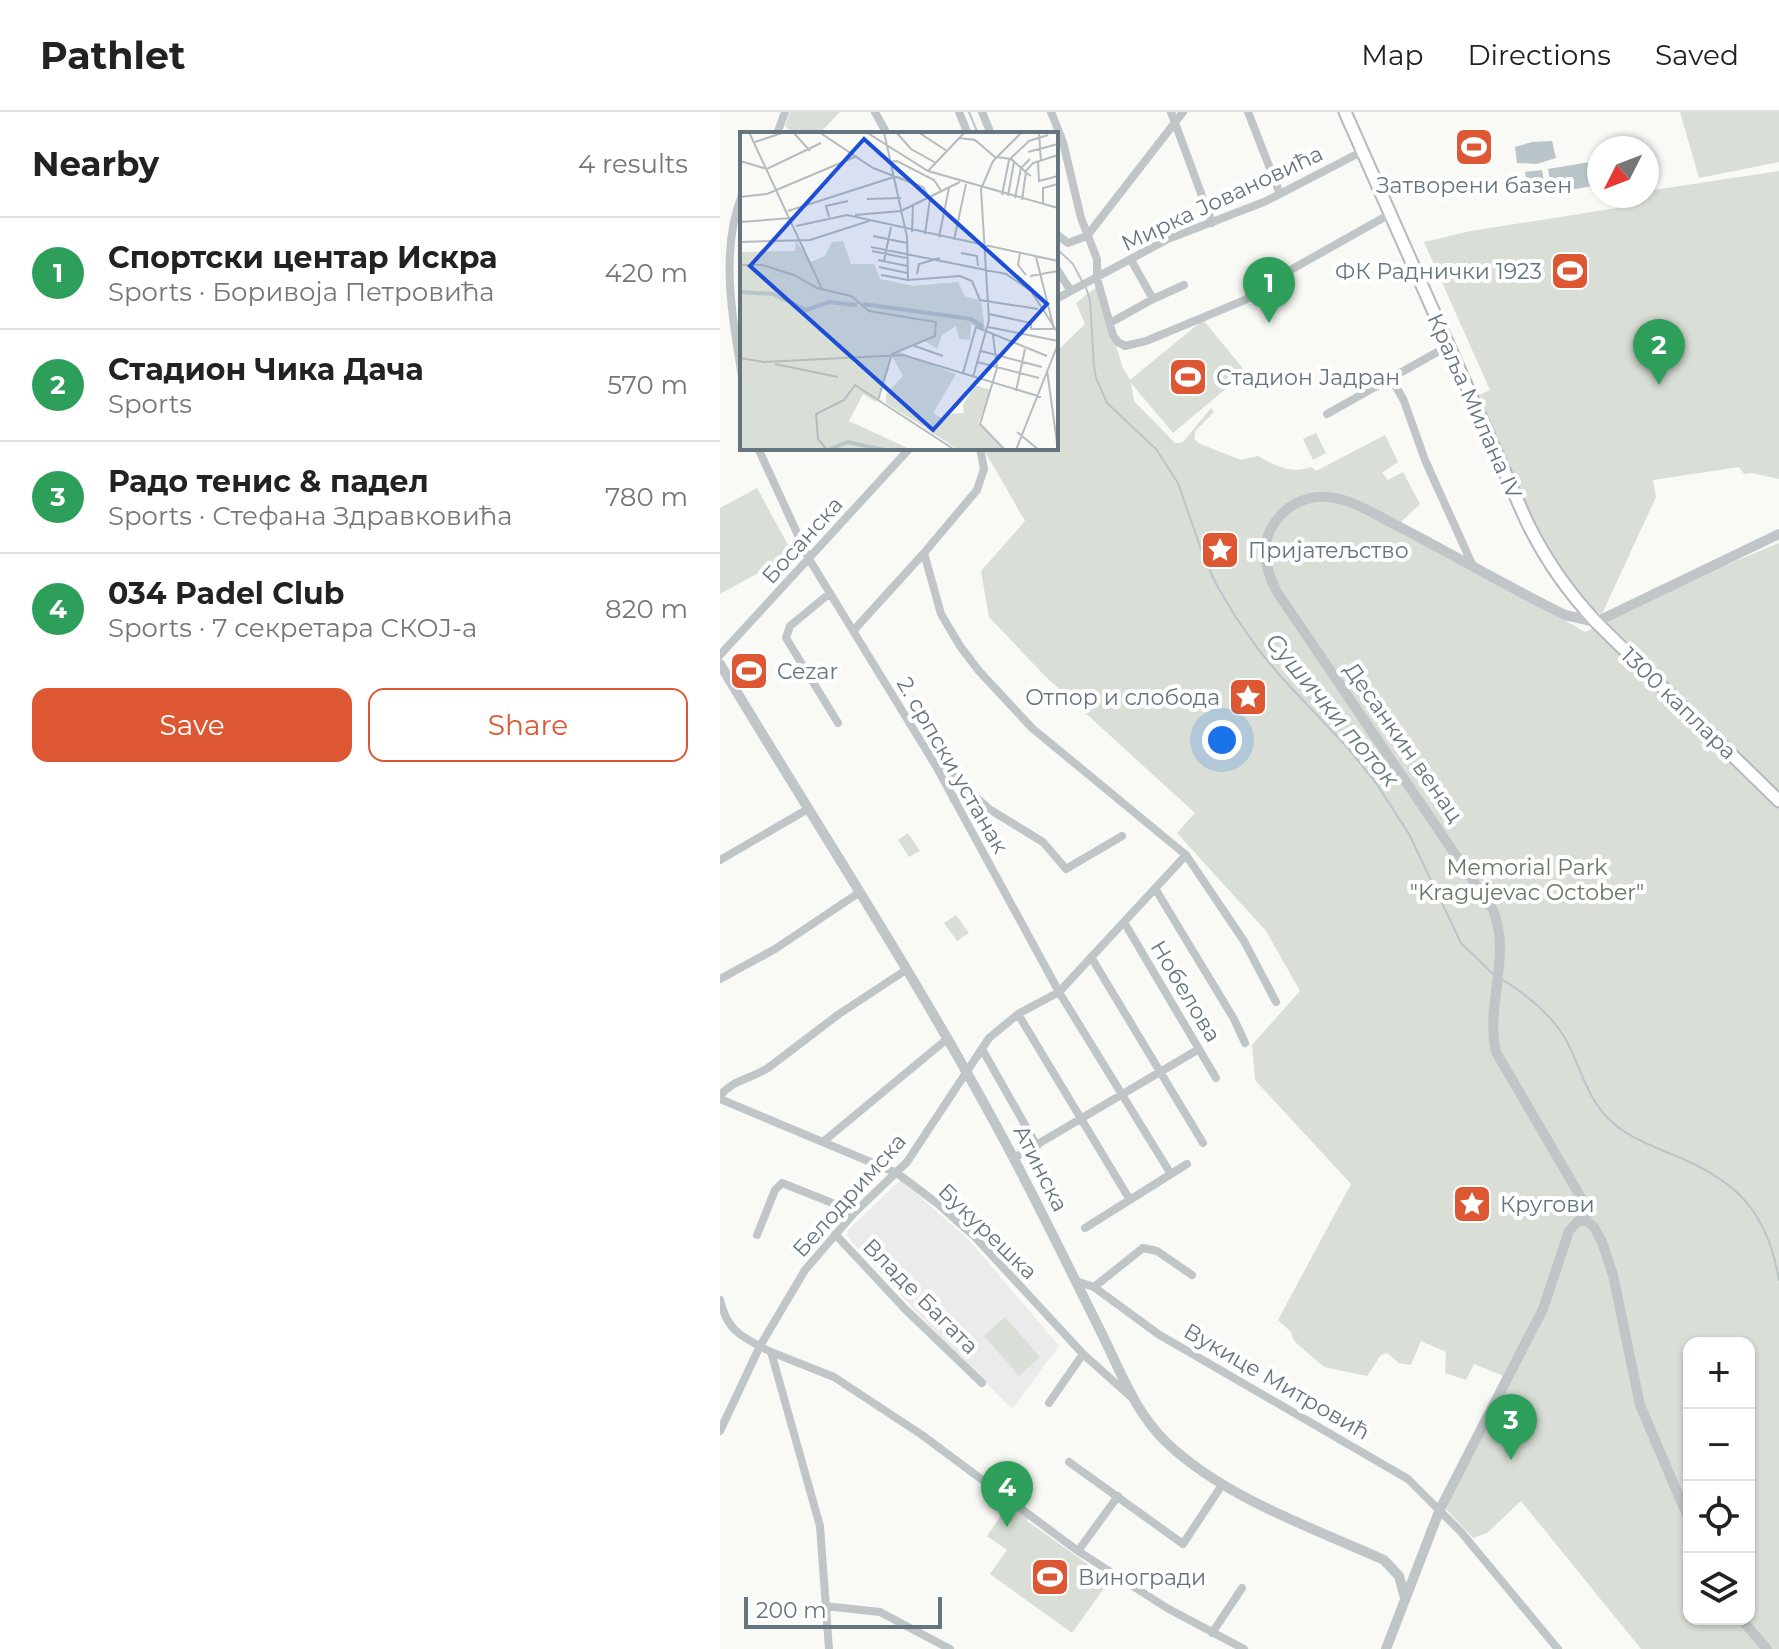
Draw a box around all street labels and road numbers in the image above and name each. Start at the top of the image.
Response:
street label: Мирка Јовановића [1117,140,1327,257]
street label: Краља Милана IV [1422,309,1528,504]
street label: Босанска [756,491,848,589]
street label: 1300 каплара [1615,642,1742,765]
street label: Десанкин венац [1338,657,1469,827]
street label: 2. српски устанак [891,672,1014,858]
street label: Нобелова [1145,935,1227,1047]
street label: Атинска [1007,1120,1074,1216]
street label: Белодримска [787,1128,912,1263]
street label: Букурешка [933,1178,1043,1285]
street label: Владе Багата [857,1233,984,1360]
street label: Вукице Митровић [1179,1317,1375,1446]

